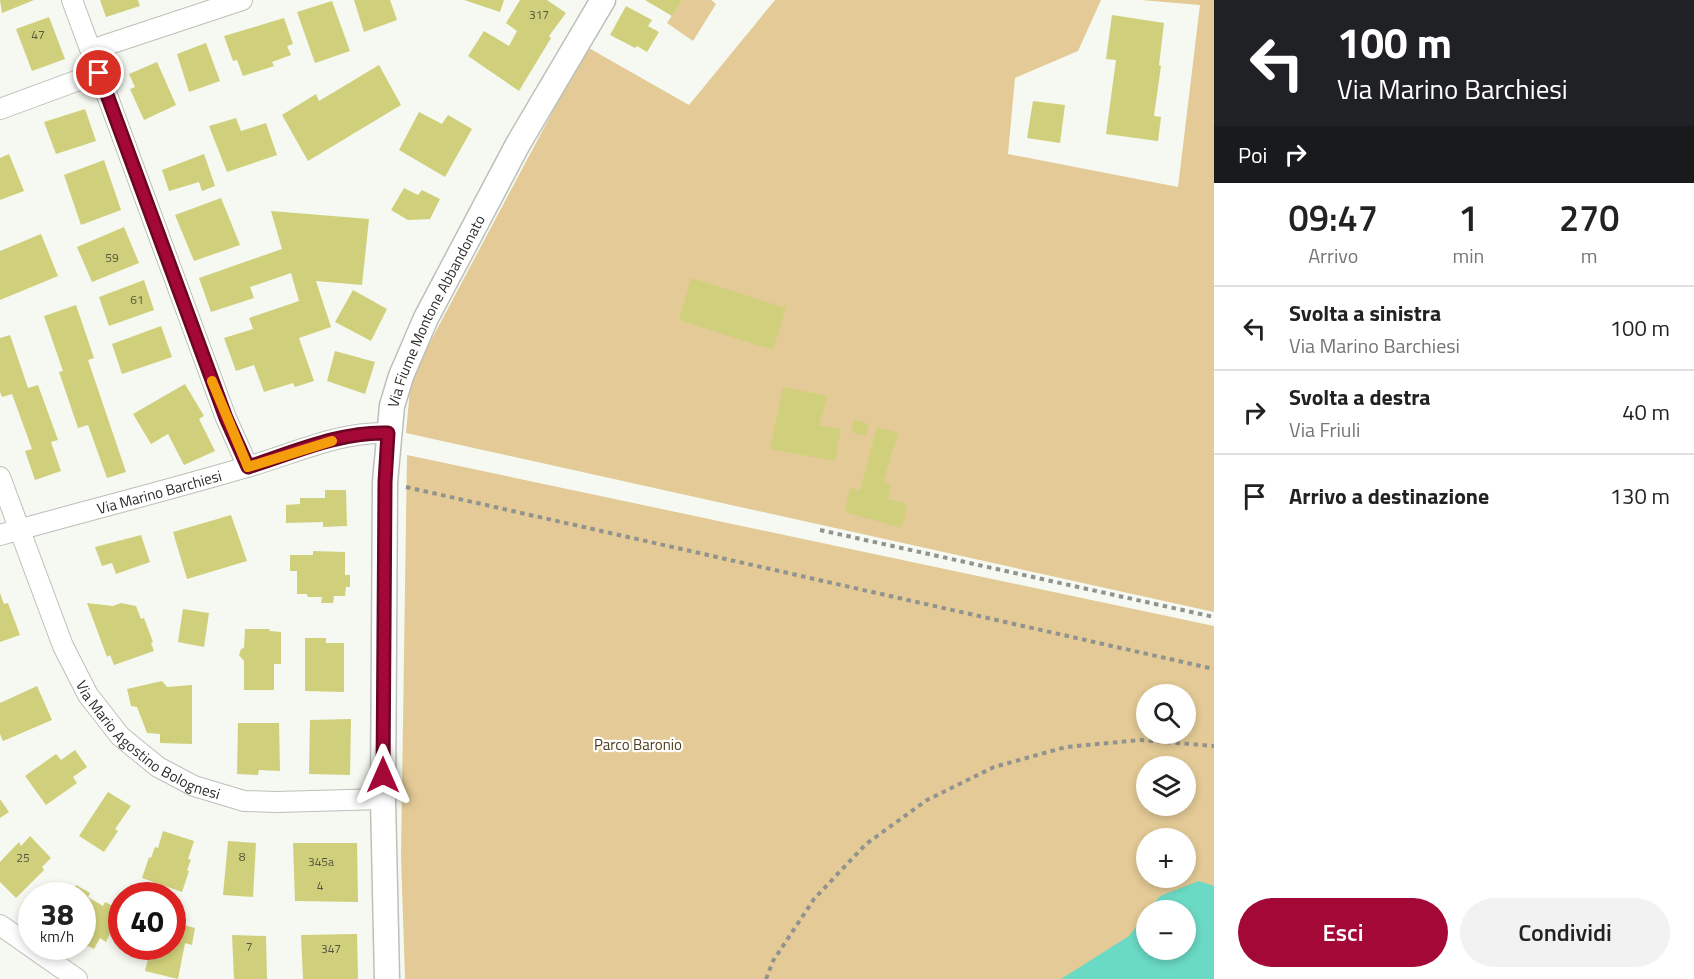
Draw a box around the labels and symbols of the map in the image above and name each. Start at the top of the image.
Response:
house number: 317 [529,5,549,24]
house number: 47 [31,25,45,44]
pin [73,47,124,98]
street label: Via Fiume Montone Abbandonato [381,210,490,410]
house number: 59 [105,248,119,267]
house number: 61 [130,290,144,309]
street label: Via Marino Barchiesi [94,463,224,520]
street label: Via Mario Agostino Bolognesi [71,676,223,805]
park label: Parco Baronio [594,733,682,756]
position arrow [351,743,415,807]
house number: 8 [239,847,246,866]
house number: 25 [16,848,30,867]
house number: 345a [308,852,334,871]
house number: 4 [317,876,324,895]
speed limit sign: 40 [108,882,186,960]
house number: 7 [246,937,252,956]
house number: 347 [321,939,341,958]

